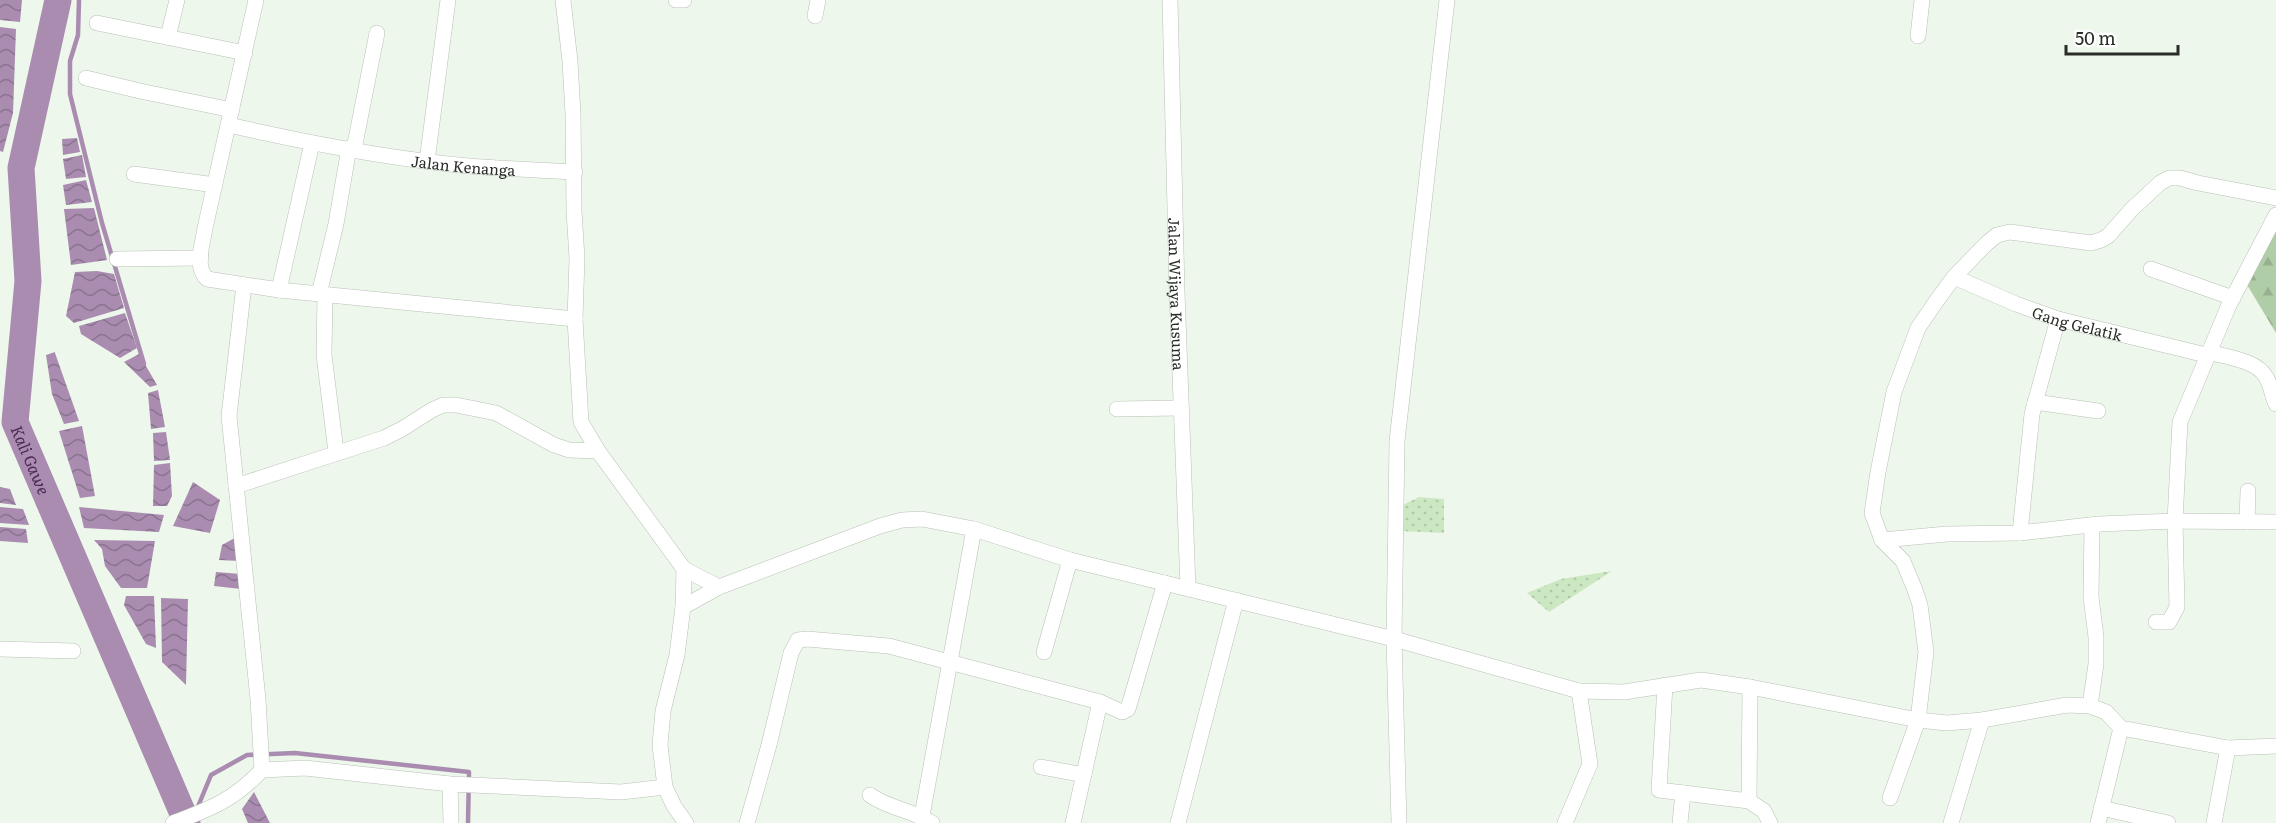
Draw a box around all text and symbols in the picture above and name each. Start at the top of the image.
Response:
scale bar [2066,18,2178,56]
text: 50 m [2075,24,2116,51]
street label: Jalan Kenanga [410,148,517,181]
street label: Jalan Wijaya Kusuma [1164,217,1191,372]
street label: Gang Gelatik [2029,299,2126,346]
water label: Kali Gawe [6,421,57,498]

